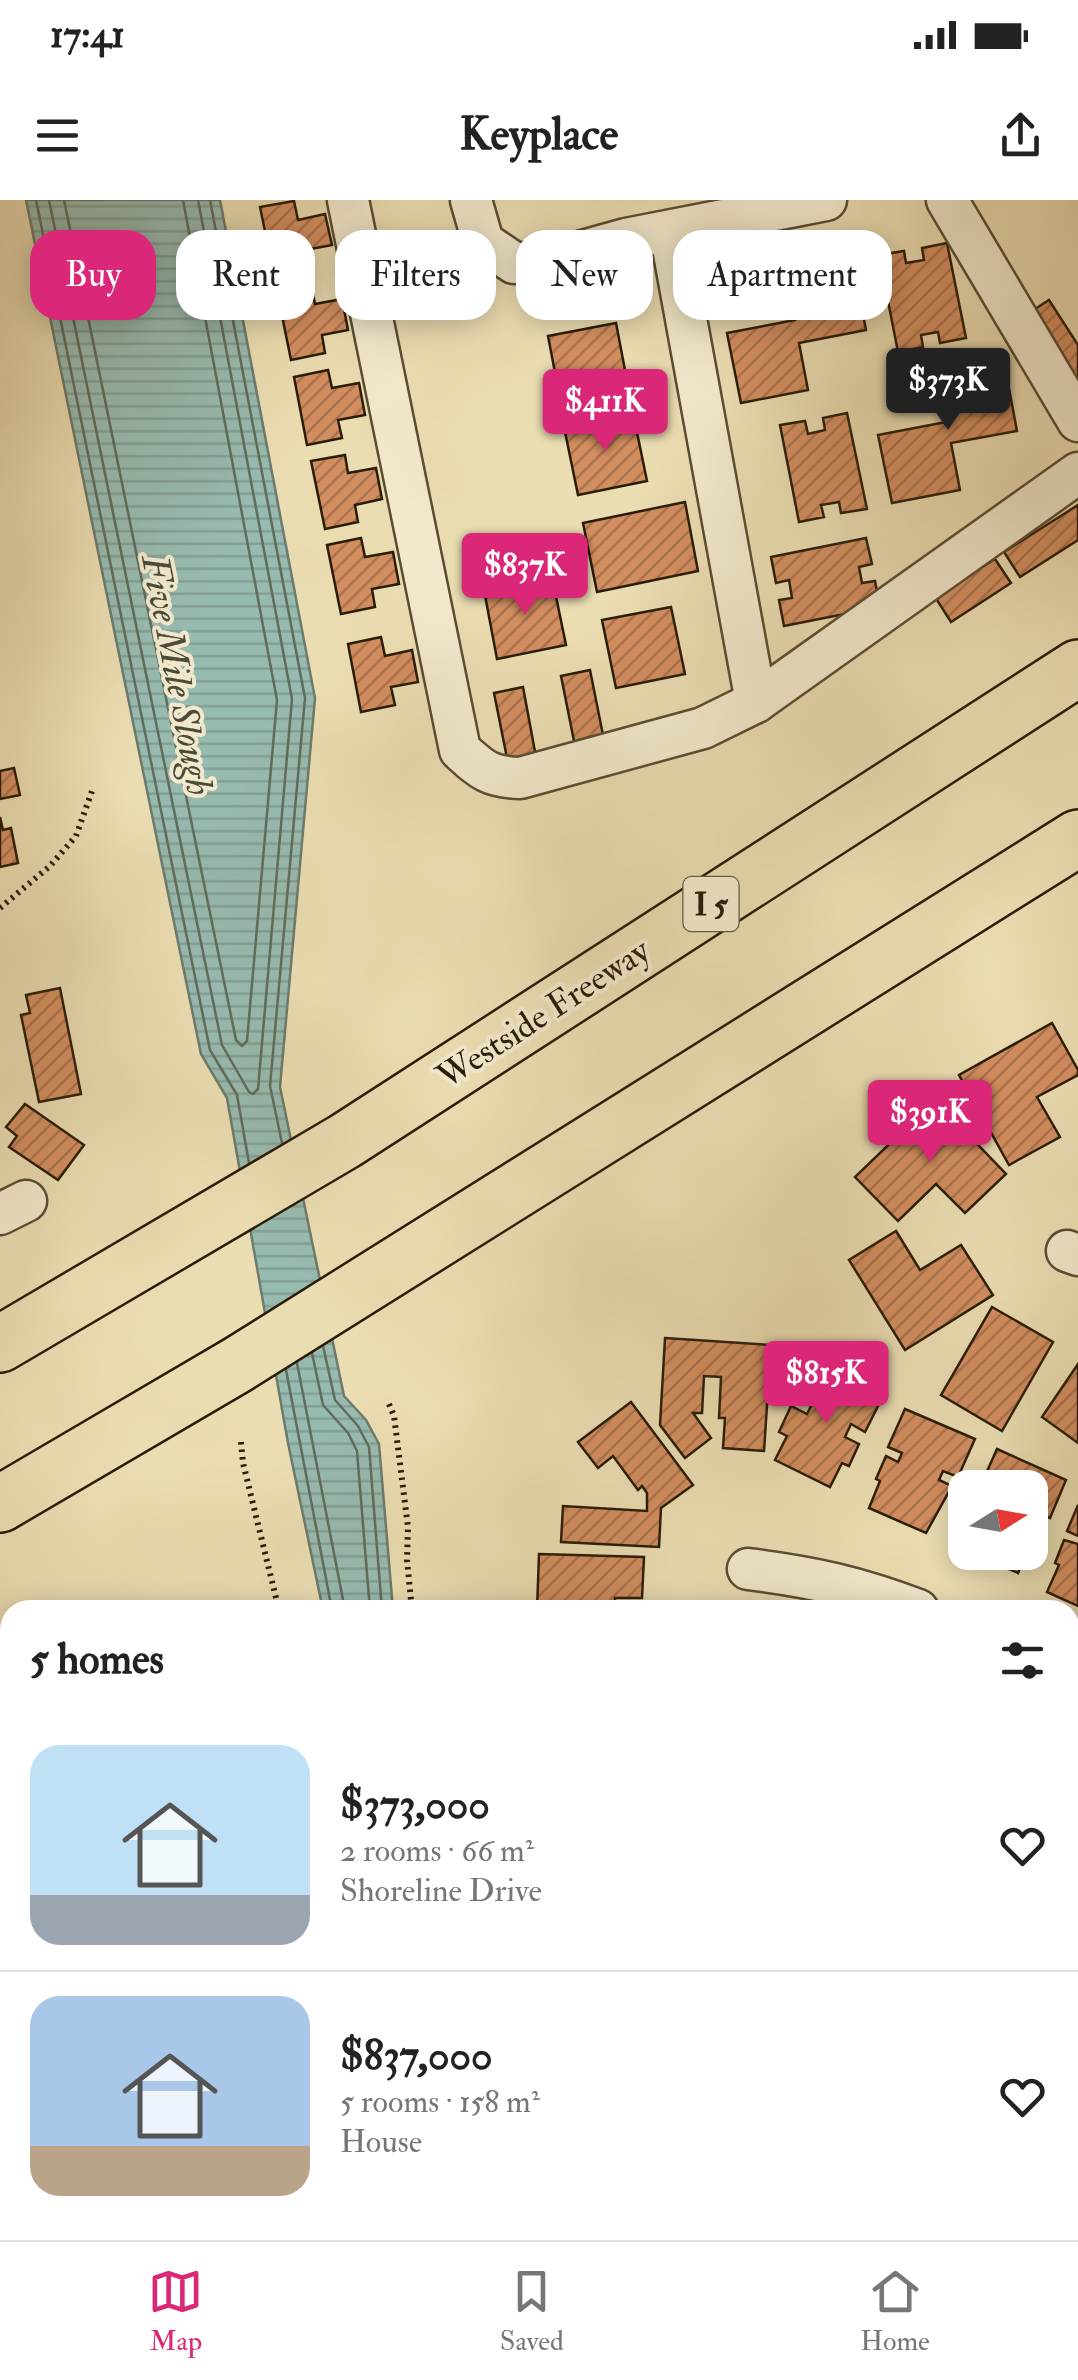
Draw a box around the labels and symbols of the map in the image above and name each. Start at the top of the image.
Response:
pin: $373K [878,348,1018,433]
pin: $411K [535,369,675,454]
pin: $837K [455,533,595,618]
water label: Five Mile Slough [130,549,224,799]
road number: I 5 [684,877,738,931]
street label: Westside Freeway [428,928,659,1100]
pin: $391K [860,1080,1000,1165]
pin: $815K [756,1341,896,1426]
north arrow [948,1470,1048,1570]

